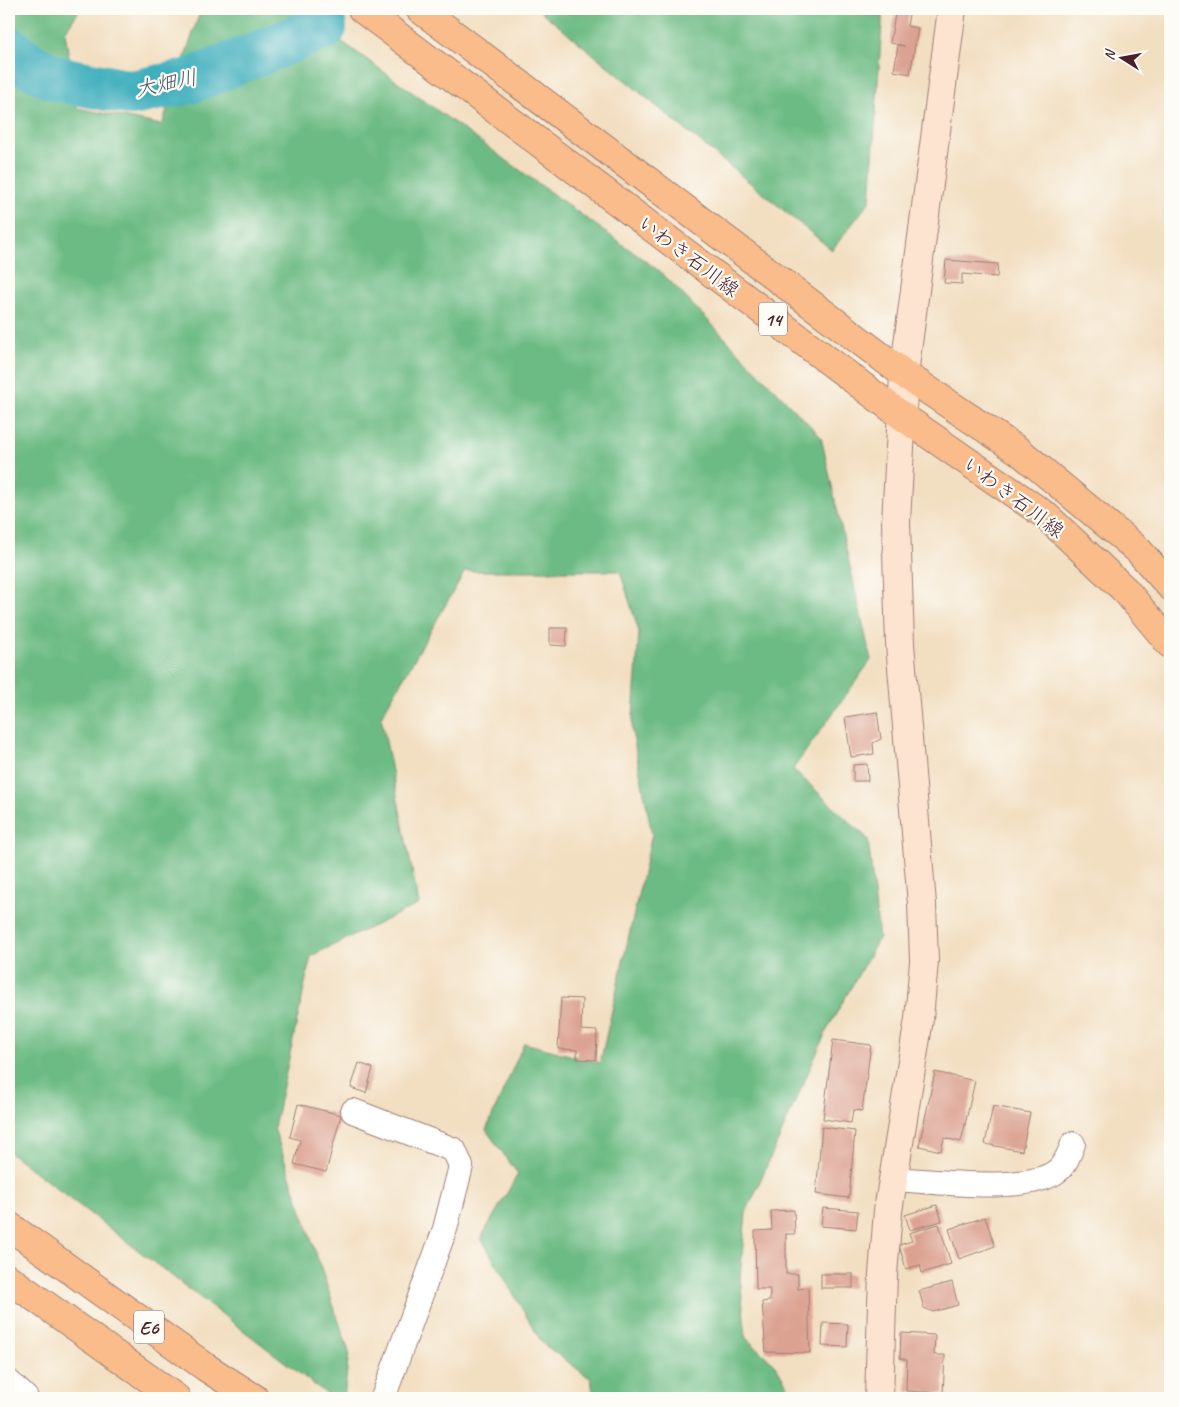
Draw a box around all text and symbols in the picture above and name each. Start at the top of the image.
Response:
north arrow [1096,32,1146,82]
text: N [1101,47,1119,61]
water label: 大畑川 [132,64,200,102]
street label: いわき石川線 [633,210,744,302]
road number: 14 [759,302,787,336]
street label: いわき石川線 [958,451,1069,543]
road number: E6 [134,1310,164,1344]

